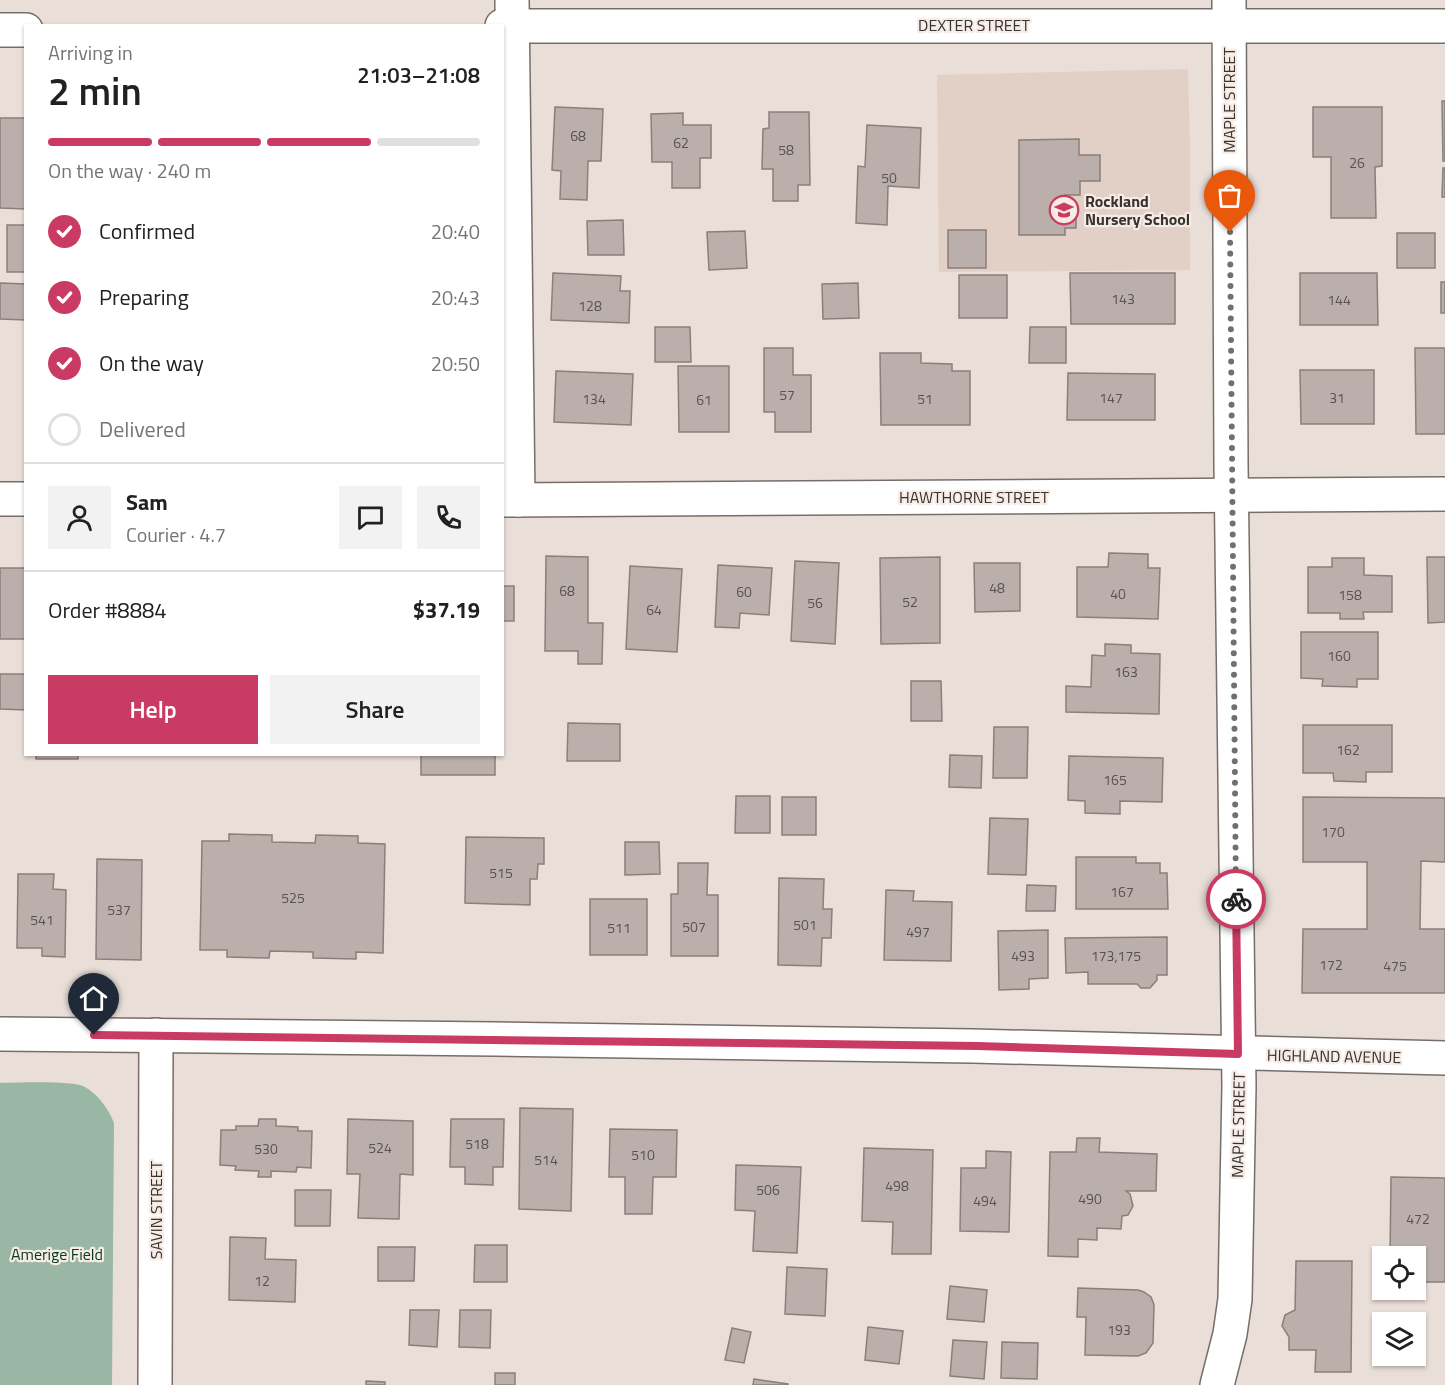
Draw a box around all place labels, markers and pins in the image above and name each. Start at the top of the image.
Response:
pin [1204,170,1255,232]
place label: Rockland Nursery School [1085,189,1190,231]
school or university icon: Rockland Nursery School [1048,194,1080,226]
pin [68,973,119,1035]

